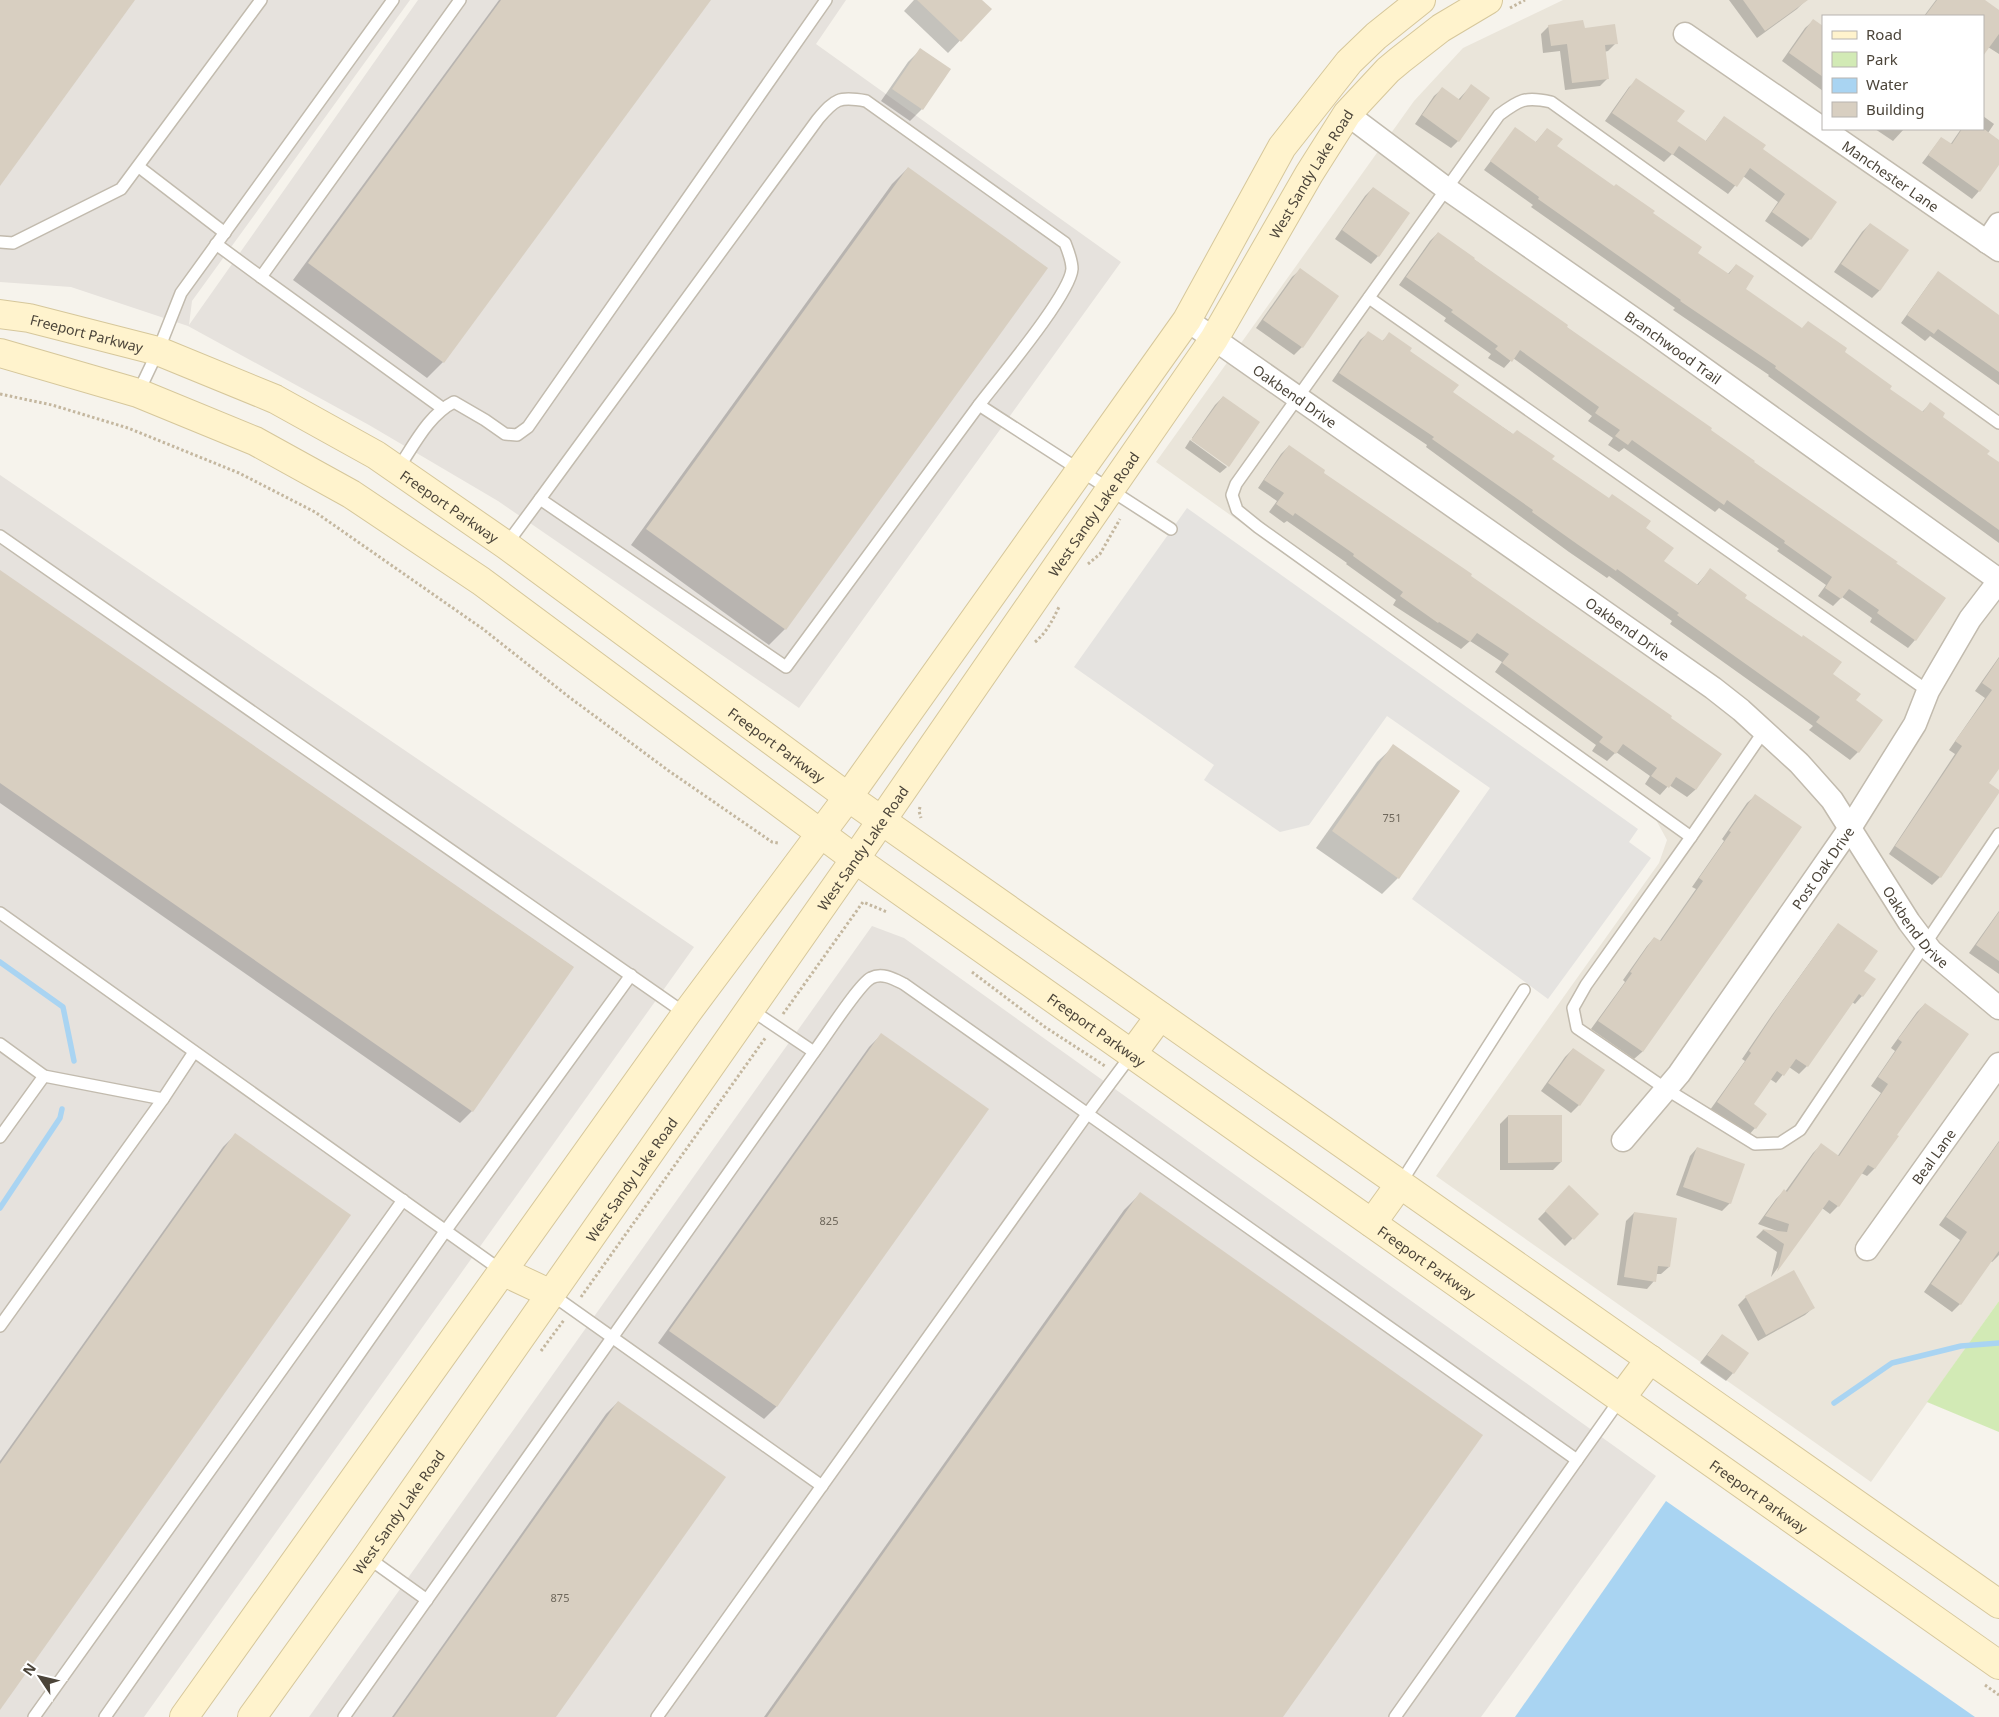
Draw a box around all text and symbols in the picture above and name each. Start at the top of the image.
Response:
legend [1822,15,1984,130]
text: Road [1866,24,1902,44]
text: Park [1866,49,1898,69]
text: Water [1866,74,1908,94]
text: Building [1866,99,1924,119]
street label: West Sandy Lake Road [1264,106,1357,242]
street label: Manchester Lane [1839,136,1943,216]
street label: Branchwood Trail [1621,306,1725,388]
street label: Freeport Parkway [28,309,146,357]
street label: Oakbend Drive [1249,360,1341,432]
street label: West Sandy Lake Road [1043,448,1143,580]
street label: Freeport Parkway [397,465,503,547]
street label: Oakbend Drive [1582,592,1674,664]
street label: Freeport Parkway [725,703,830,787]
street label: West Sandy Lake Road [813,782,912,914]
house number: 751 [1383,810,1401,825]
street label: Post Oak Drive [1787,822,1858,913]
street label: Oakbend Drive [1879,882,1953,972]
street label: Freeport Parkway [1044,988,1150,1071]
street label: West Sandy Lake Road [581,1113,681,1245]
street label: Beal Lane [1907,1125,1960,1188]
house number: 825 [820,1213,838,1228]
street label: Freeport Parkway [1374,1221,1481,1304]
street label: West Sandy Lake Road [348,1446,449,1578]
street label: Freeport Parkway [1706,1455,1812,1537]
house number: 875 [551,1590,569,1605]
north arrow [15,1652,65,1702]
text: N [18,1659,40,1679]

